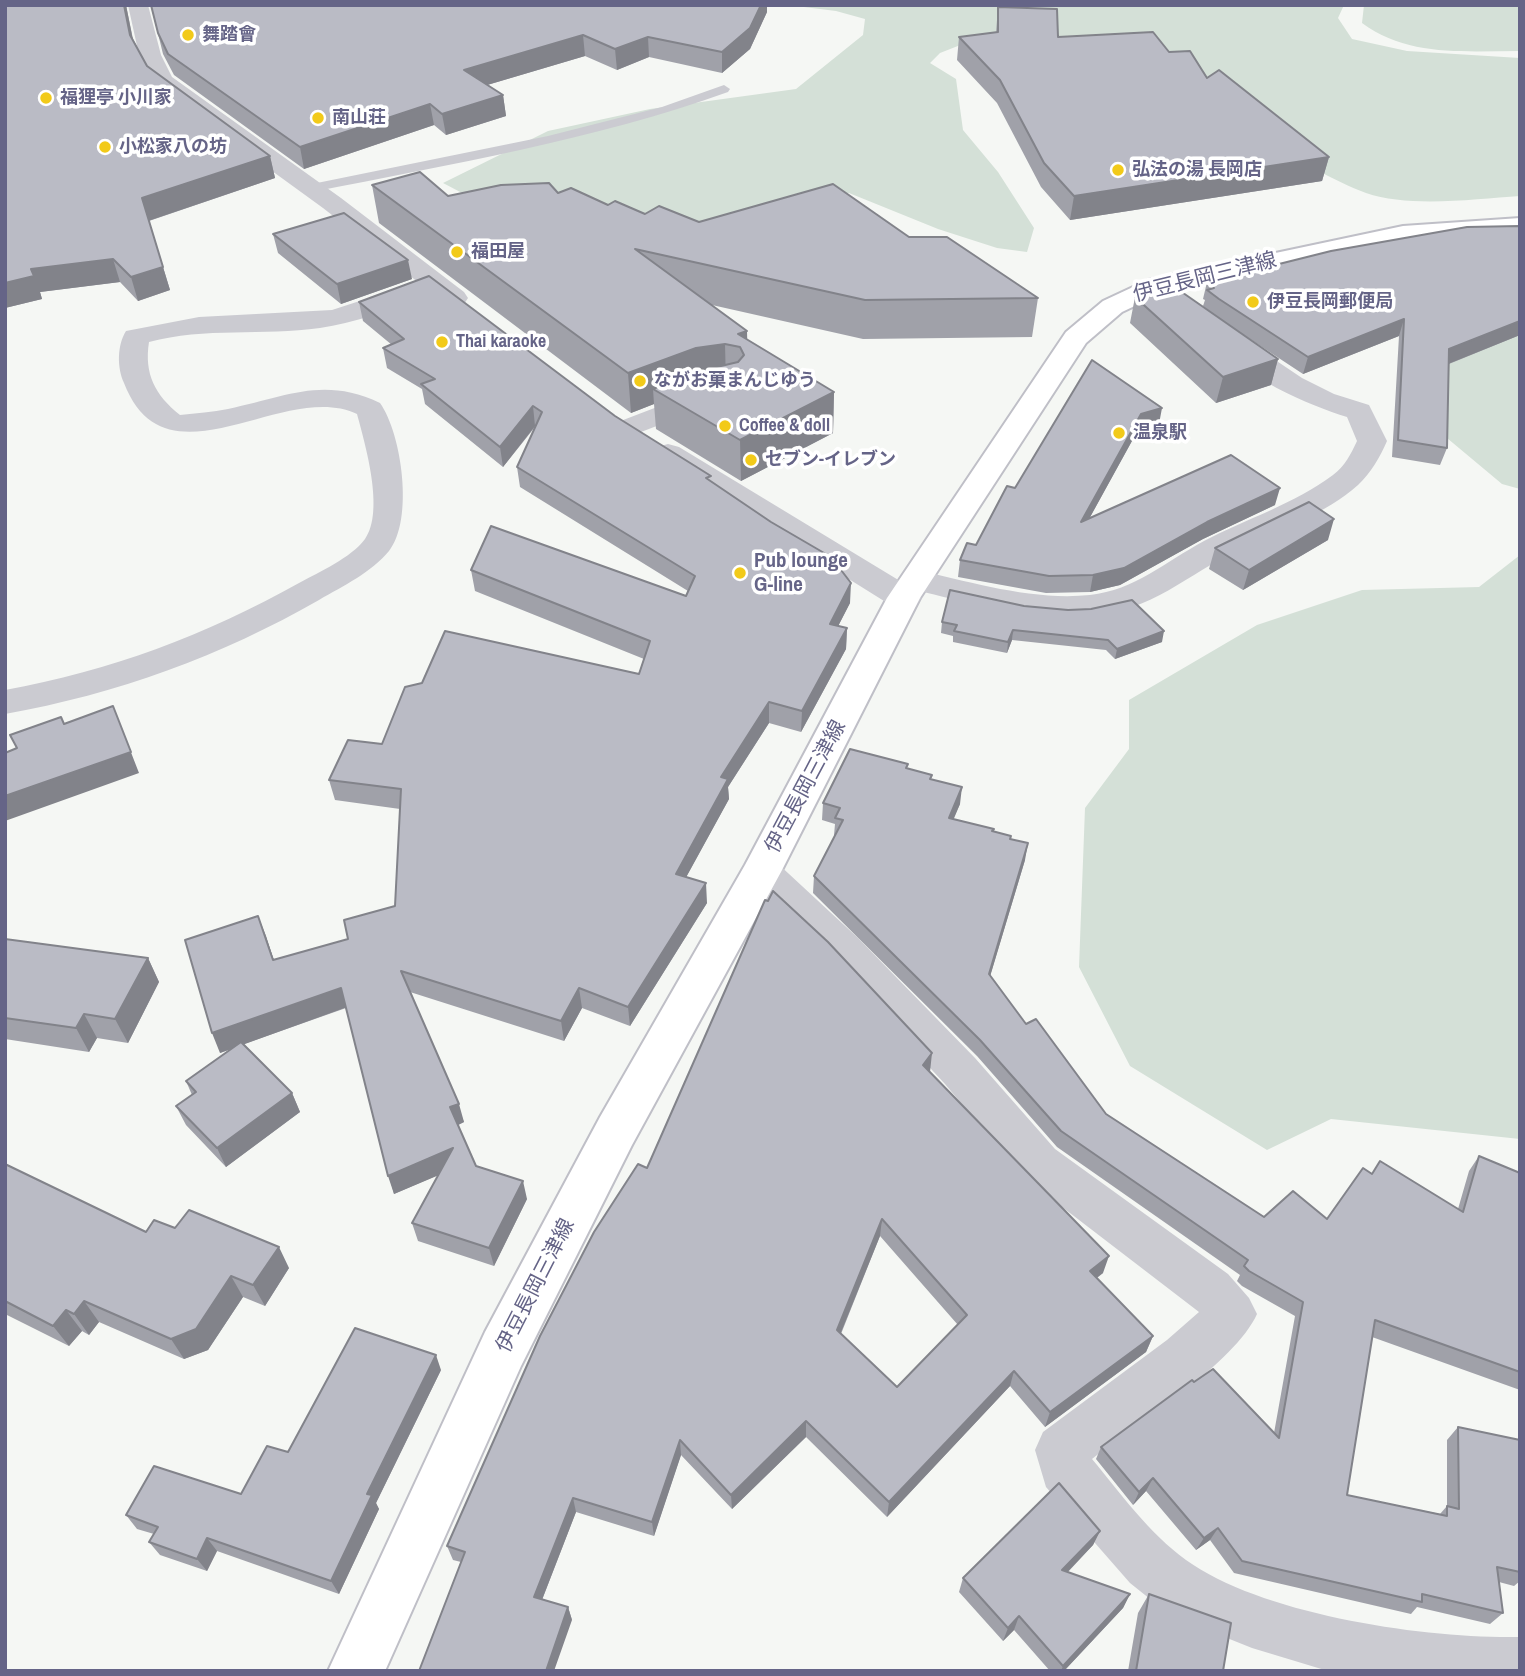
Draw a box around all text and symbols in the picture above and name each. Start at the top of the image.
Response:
place label: 舞踏會 [202,24,256,46]
marker: 舞踏會 [180,27,196,43]
place label: 福狸亭 小川家 [60,87,172,109]
marker: 福狸亭 小川家 [38,90,54,106]
place label: 南山荘 [332,107,386,129]
marker: 南山荘 [310,110,326,126]
place label: 小松家八の坊 [119,136,227,158]
marker: 小松家八の坊 [97,139,113,155]
place label: 弘法の湯 長岡店 [1132,159,1262,181]
marker: 弘法の湯 長岡店 [1110,162,1126,178]
place label: 福田屋 [471,241,525,263]
marker: 福田屋 [449,244,465,260]
street label: 伊豆長岡三津線 [1131,248,1279,308]
place label: 伊豆長岡郵便局 [1267,291,1393,313]
marker: 伊豆長岡郵便局 [1245,294,1261,310]
place label: Thai karaoke [456,331,546,353]
marker: Thai karaoke [434,334,450,350]
place label: ながお菓まんじゆう [654,370,816,392]
marker: ながお菓まんじゆう [632,373,648,389]
place label: Coffee & doll [739,415,830,437]
marker: Coffee & doll [717,418,733,434]
place label: 温泉駅 [1133,422,1187,444]
marker: 温泉駅 [1111,425,1127,441]
place label: セブン-イレブン [765,449,896,471]
marker: セブン-イレブン [743,452,759,468]
place label: Pub lounge G-line [754,548,848,598]
marker: Pub lounge G-line [732,565,748,581]
street label: 伊豆長岡三津線 [760,716,852,858]
street label: 伊豆長岡三津線 [491,1215,581,1357]

